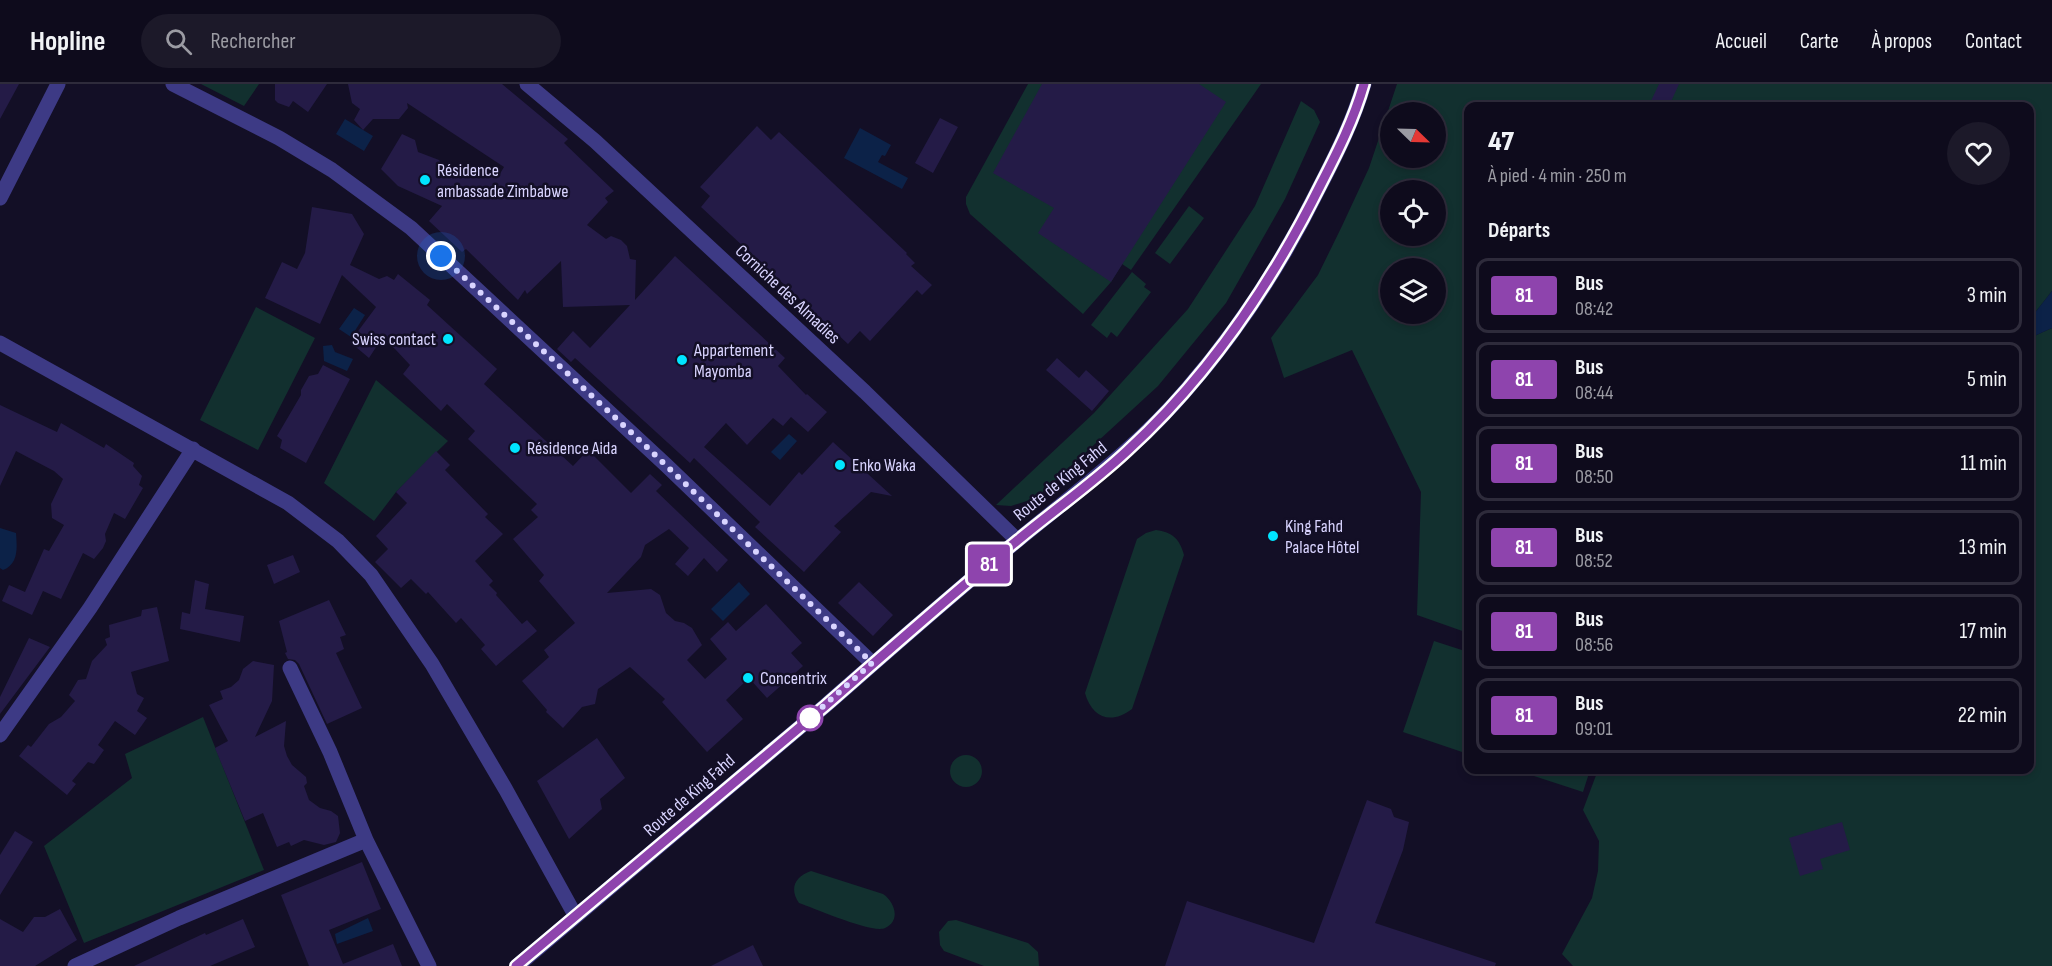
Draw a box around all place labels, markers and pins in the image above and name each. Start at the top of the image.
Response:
place label: Résidence ambassade Zimbabwe [437,160,568,202]
marker: Résidence ambassade Zimbabwe [418,173,432,187]
place label: Swiss contact [352,329,437,350]
marker: Swiss contact [441,332,455,346]
place label: Appartement Mayomba [693,340,774,382]
marker: Appartement Mayomba [675,353,689,367]
place label: Résidence Aida [527,438,617,459]
marker: Résidence Aida [508,441,522,455]
place label: Enko Waka [852,455,916,476]
marker: Enko Waka [833,458,847,472]
place label: King Fahd Palace Hôtel [1285,516,1359,558]
marker: King Fahd Palace Hôtel [1266,529,1280,543]
place label: Concentrix [760,668,827,689]
marker: Concentrix [741,671,755,685]
unlabelled marker [797,705,823,731]

